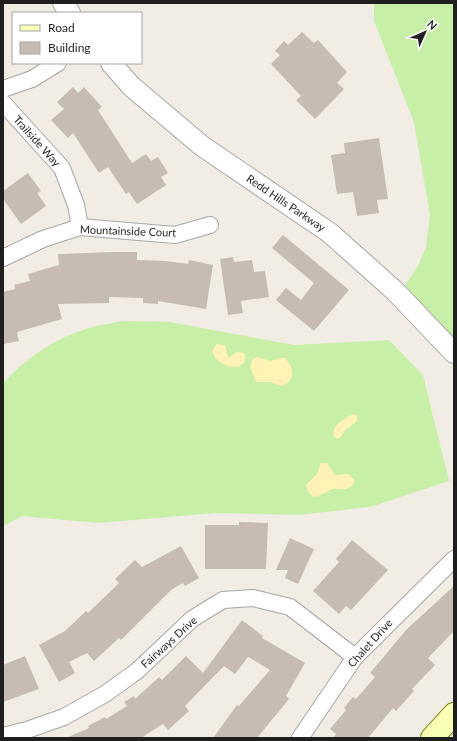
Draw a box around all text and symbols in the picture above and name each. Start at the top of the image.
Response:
legend [12,12,142,64]
north arrow [405,12,445,52]
text: N [425,17,440,32]
text: Road [48,20,75,35]
text: Building [48,40,91,55]
street label: Trailside Way [11,113,64,169]
street label: Redd Hills Parkway [244,171,328,234]
street label: Mountainside Court [80,222,176,239]
street label: Fairways Drive [138,613,199,670]
street label: Chalet Drive [345,616,395,669]

